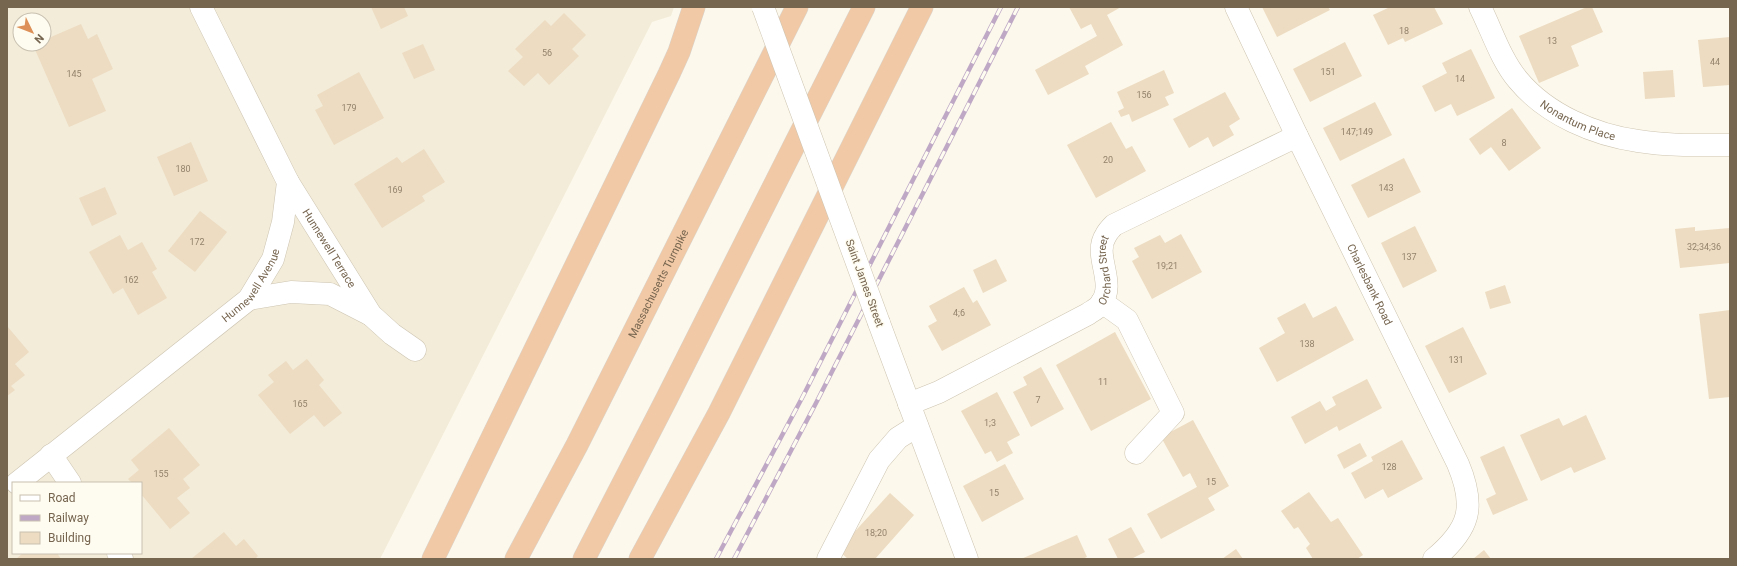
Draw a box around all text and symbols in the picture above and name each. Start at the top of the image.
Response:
north arrow [12,12,52,52]
house number: 18 [1399,26,1409,36]
text: N [31,31,46,46]
house number: 13 [1547,36,1557,46]
house number: 56 [542,48,552,58]
house number: 44 [1710,57,1720,67]
house number: 151 [1320,67,1336,77]
house number: 145 [66,69,82,79]
house number: 14 [1455,74,1465,84]
house number: 156 [1136,90,1152,100]
street label: Nonantum Place [1538,98,1617,143]
house number: 179 [341,103,357,113]
house number: 147;149 [1341,127,1373,137]
house number: 8 [1501,138,1507,148]
house number: 20 [1103,155,1113,165]
house number: 180 [175,164,191,174]
house number: 143 [1378,183,1394,193]
house number: 169 [387,185,403,195]
street label: Hunnewell Terrace [299,207,358,290]
street label: Massachusetts Turnpike [626,227,691,340]
street label: Orchard Street [1096,233,1114,308]
house number: 172 [189,237,205,247]
street label: Saint James Street [843,237,887,329]
street label: Charlesbank Road [1344,242,1395,327]
house number: 32;34;36 [1687,242,1721,252]
street label: Hunnewell Avenue [219,247,282,325]
house number: 137 [1401,252,1417,262]
house number: 19;21 [1156,261,1178,271]
house number: 162 [123,275,139,285]
house number: 4;6 [953,308,965,318]
house number: 138 [1299,339,1315,349]
house number: 131 [1448,355,1464,365]
house number: 11 [1098,377,1108,387]
house number: 7 [1035,395,1041,405]
house number: 165 [292,399,308,409]
house number: 1;3 [984,418,996,428]
house number: 128 [1381,462,1397,472]
house number: 155 [153,469,169,479]
house number: 15 [1206,477,1216,487]
legend [12,482,142,554]
house number: 15 [989,488,999,498]
text: Road [48,491,76,505]
text: Railway [48,511,89,525]
house number: 18;20 [865,528,887,538]
text: Building [48,531,91,545]

